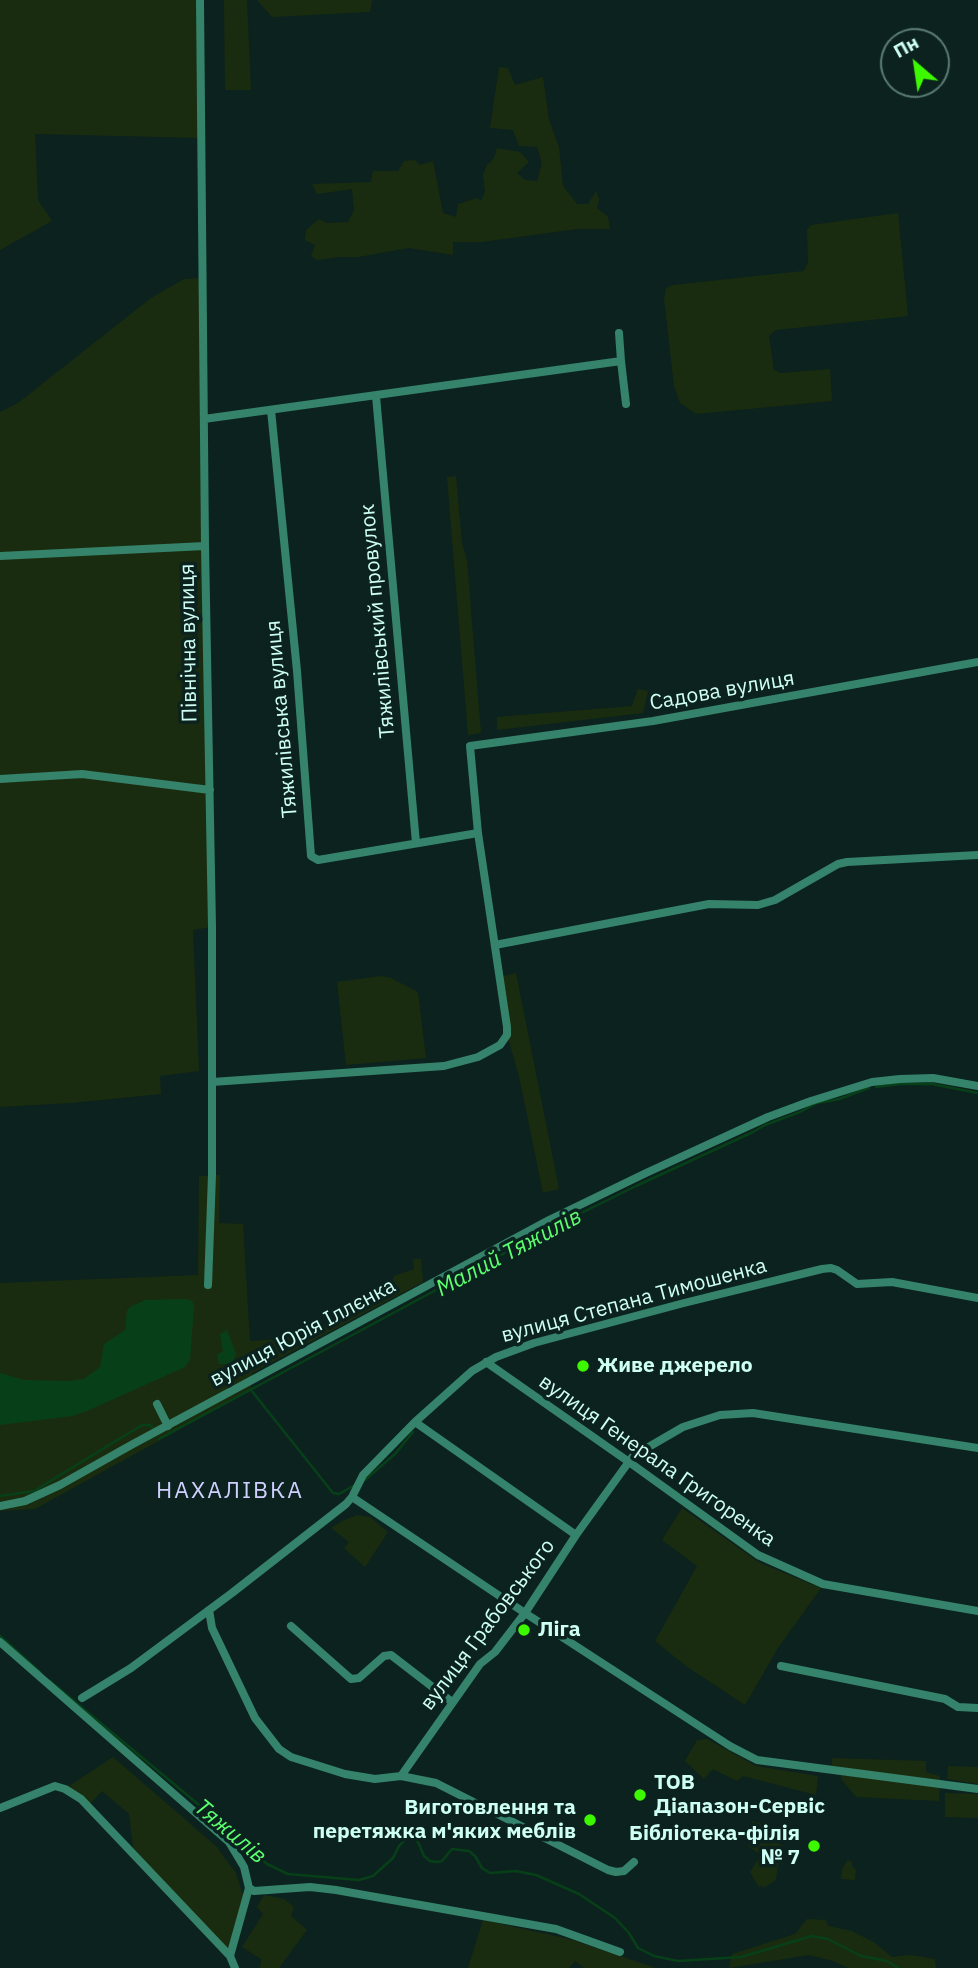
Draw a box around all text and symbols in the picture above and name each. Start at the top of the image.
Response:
north arrow [880,28,950,98]
text: Пн [889,30,923,63]
street label: Тяжилівський провулок [355,503,401,739]
street label: Північна вулиця [175,563,203,723]
street label: Тяжилівська вулиця [261,619,303,819]
street label: Садова вулиця [648,666,796,716]
water label: Малий Тяжилів [431,1203,587,1303]
street label: вулиця Степана Тимошенка [499,1253,769,1349]
street label: вулиця Юрія Іллєнка [206,1273,400,1393]
place label: Живе джерело [597,1353,753,1379]
marker: Живе джерело [575,1358,591,1374]
street label: вулиця Генерала Григоренка [534,1370,780,1552]
district label: НАХАЛІВКА [157,1477,303,1505]
street label: вулиця Грабовського [415,1534,561,1716]
place label: Ліга [538,1617,581,1643]
marker: Ліга [516,1622,532,1638]
place label: ТОВ Діапазон-Сервіс [654,1770,825,1820]
marker: ТОВ Діапазон-Сервіс [632,1787,648,1803]
water label: Тяжилів [188,1794,272,1870]
place label: Виготовлення та перетяжка м'яких меблів [313,1795,576,1845]
marker: Виготовлення та перетяжка м'яких меблів [582,1812,598,1828]
place label: Бібліотека-філія № 7 [629,1821,800,1871]
marker: Бібліотека-філія № 7 [806,1838,822,1854]

